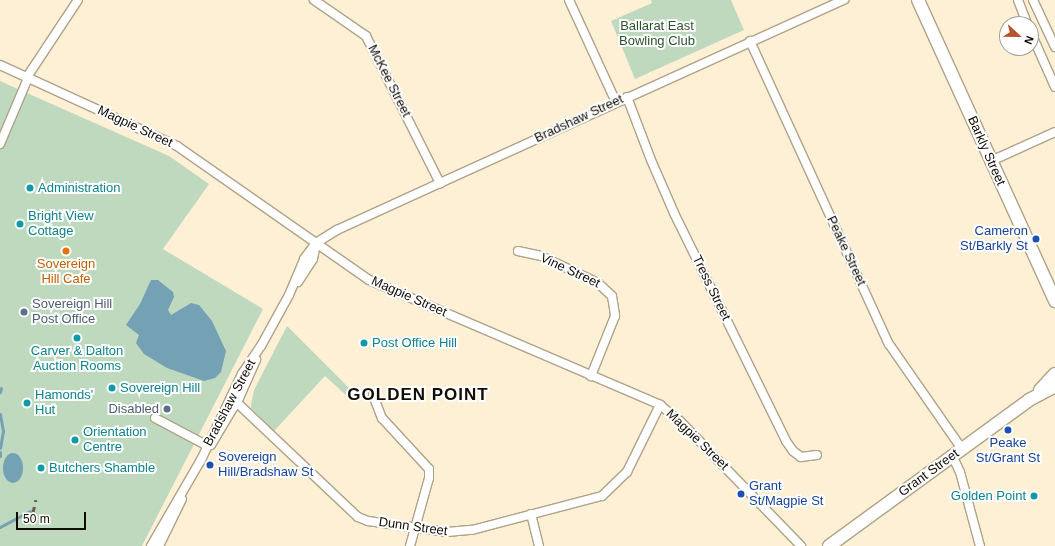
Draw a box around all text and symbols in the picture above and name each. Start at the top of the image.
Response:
north arrow [999,16,1039,56]
park label: Ballarat East Bowling Club [619,19,695,50]
text: N [1022,34,1036,46]
street label: McKee Street [364,42,414,120]
street label: Bradshaw Street [532,92,626,146]
street label: Magpie Street [95,103,175,151]
street label: Barkly Street [964,114,1008,188]
place label: Administration [38,180,120,196]
marker: Administration [25,183,35,193]
place label: Bright View Cottage [28,209,94,240]
street label: Peake Street [823,214,869,288]
marker: Bright View Cottage [15,219,25,229]
place label: Cameron St/Barkly St [960,224,1028,255]
marker: Cameron St/Barkly St [1031,234,1041,244]
marker: Sovereign Hill Cafe [61,246,71,256]
street label: Vine Street [538,250,602,292]
street label: Tress Street [689,253,733,323]
place label: Sovereign Hill Cafe [37,257,95,288]
street label: Magpie Street [369,273,449,321]
place label: Sovereign Hill Post Office [32,297,112,328]
marker: Sovereign Hill Post Office [19,307,29,317]
marker: Carver & Dalton Auction Rooms [72,333,82,343]
place label: Post Office Hill [372,335,457,351]
marker: Post Office Hill [359,338,369,348]
place label: Carver & Dalton Auction Rooms [31,344,123,375]
street label: Bradshaw Street [201,357,259,449]
place label: Sovereign Hill [120,380,200,396]
marker: Sovereign Hill [107,383,117,393]
district label: GOLDEN POINT [347,385,489,405]
place label: Hamonds' Hut [35,388,93,419]
marker: Hamonds' Hut [22,398,32,408]
place label: Disabled [108,401,159,417]
marker: Disabled [162,404,172,414]
street label: Magpie Street [662,406,732,474]
place label: Orientation Centre [83,425,147,456]
marker: Peake St/Grant St [1003,425,1013,435]
marker: Orientation Centre [70,435,80,445]
place label: Peake St/Grant St [976,436,1040,467]
street label: Grant Street [896,446,962,500]
place label: Sovereign Hill/Bradshaw St [218,450,313,481]
place label: Butchers Shamble [49,460,155,476]
marker: Sovereign Hill/Bradshaw St [205,460,215,470]
marker: Butchers Shamble [36,463,46,473]
place label: Grant St/Magpie St [749,479,823,510]
place label: Golden Point [951,488,1026,504]
marker: Grant St/Magpie St [736,489,746,499]
marker: Golden Point [1029,491,1039,501]
scale bar [18,504,88,530]
text: 50 m [23,512,50,526]
street label: Dunn Street [378,514,448,540]

